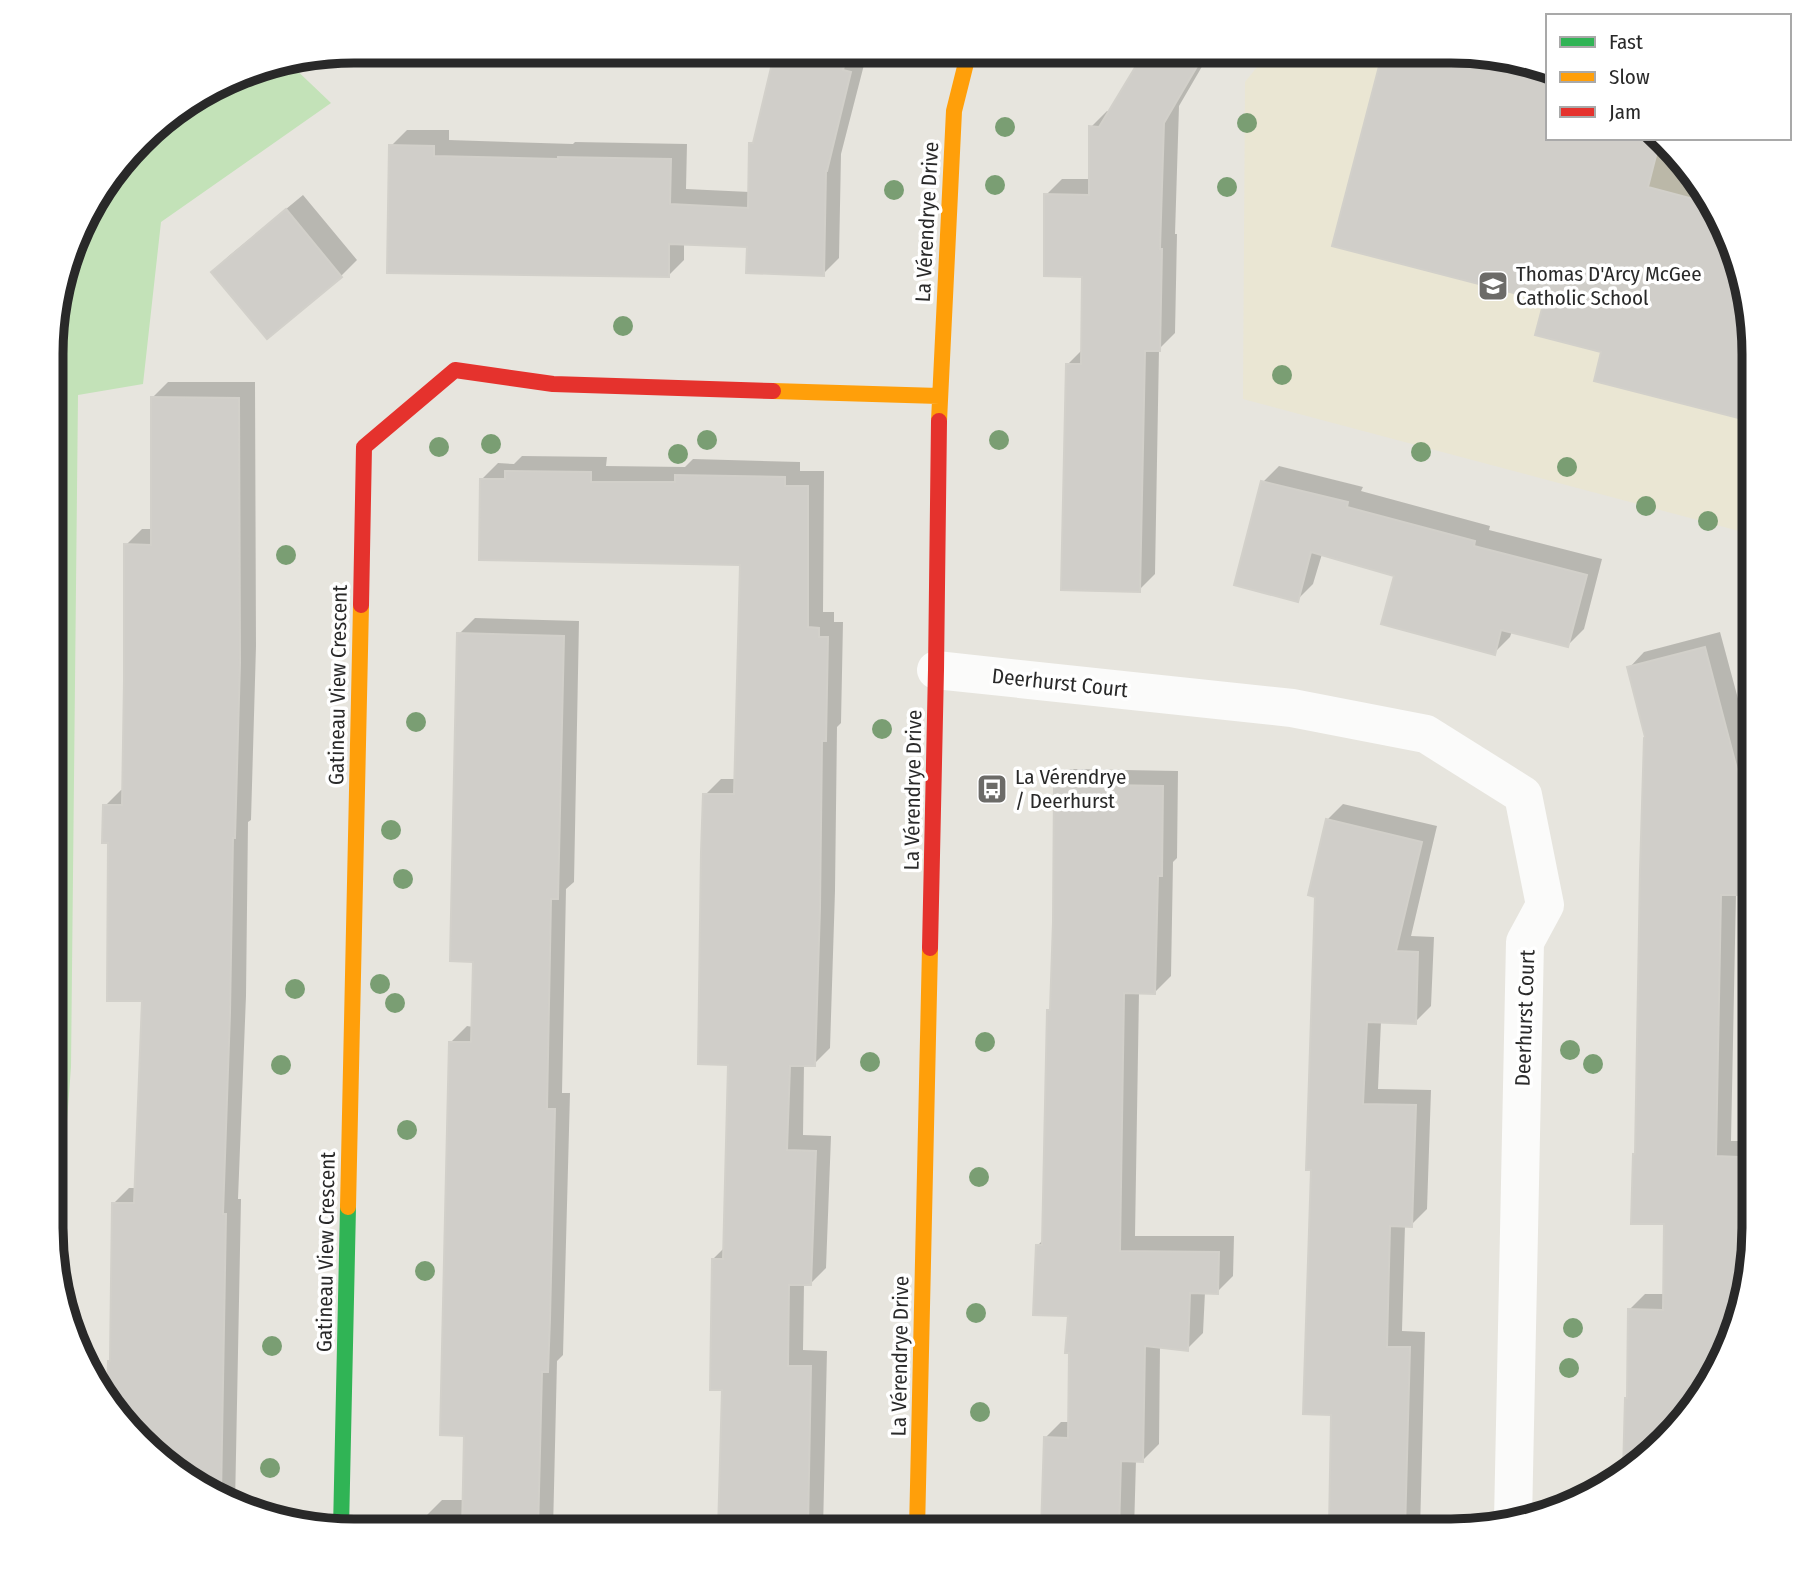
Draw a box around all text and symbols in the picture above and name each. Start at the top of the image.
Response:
legend [1546,14,1791,140]
text: Fast [1609,29,1643,55]
text: Slow [1609,64,1650,90]
text: Jam [1609,99,1641,125]
street label: La Vérendrye Drive [910,141,944,303]
place label: Thomas D'Arcy McGee Catholic School [1516,261,1702,311]
school or university icon: Thomas D'Arcy McGee Catholic School [1476,269,1510,303]
street label: Gatineau View Crescent [323,585,353,785]
street label: Deerhurst Court [991,663,1129,703]
street label: La Vérendrye Drive [899,709,927,871]
place label: La Vérendrye / Deerhurst [1015,764,1126,814]
bus stop icon: La Vérendrye / Deerhurst [975,772,1009,806]
street label: Deerhurst Court [1510,949,1540,1087]
street label: Gatineau View Crescent [311,1152,341,1352]
street label: La Vérendrye Drive [886,1275,914,1437]

